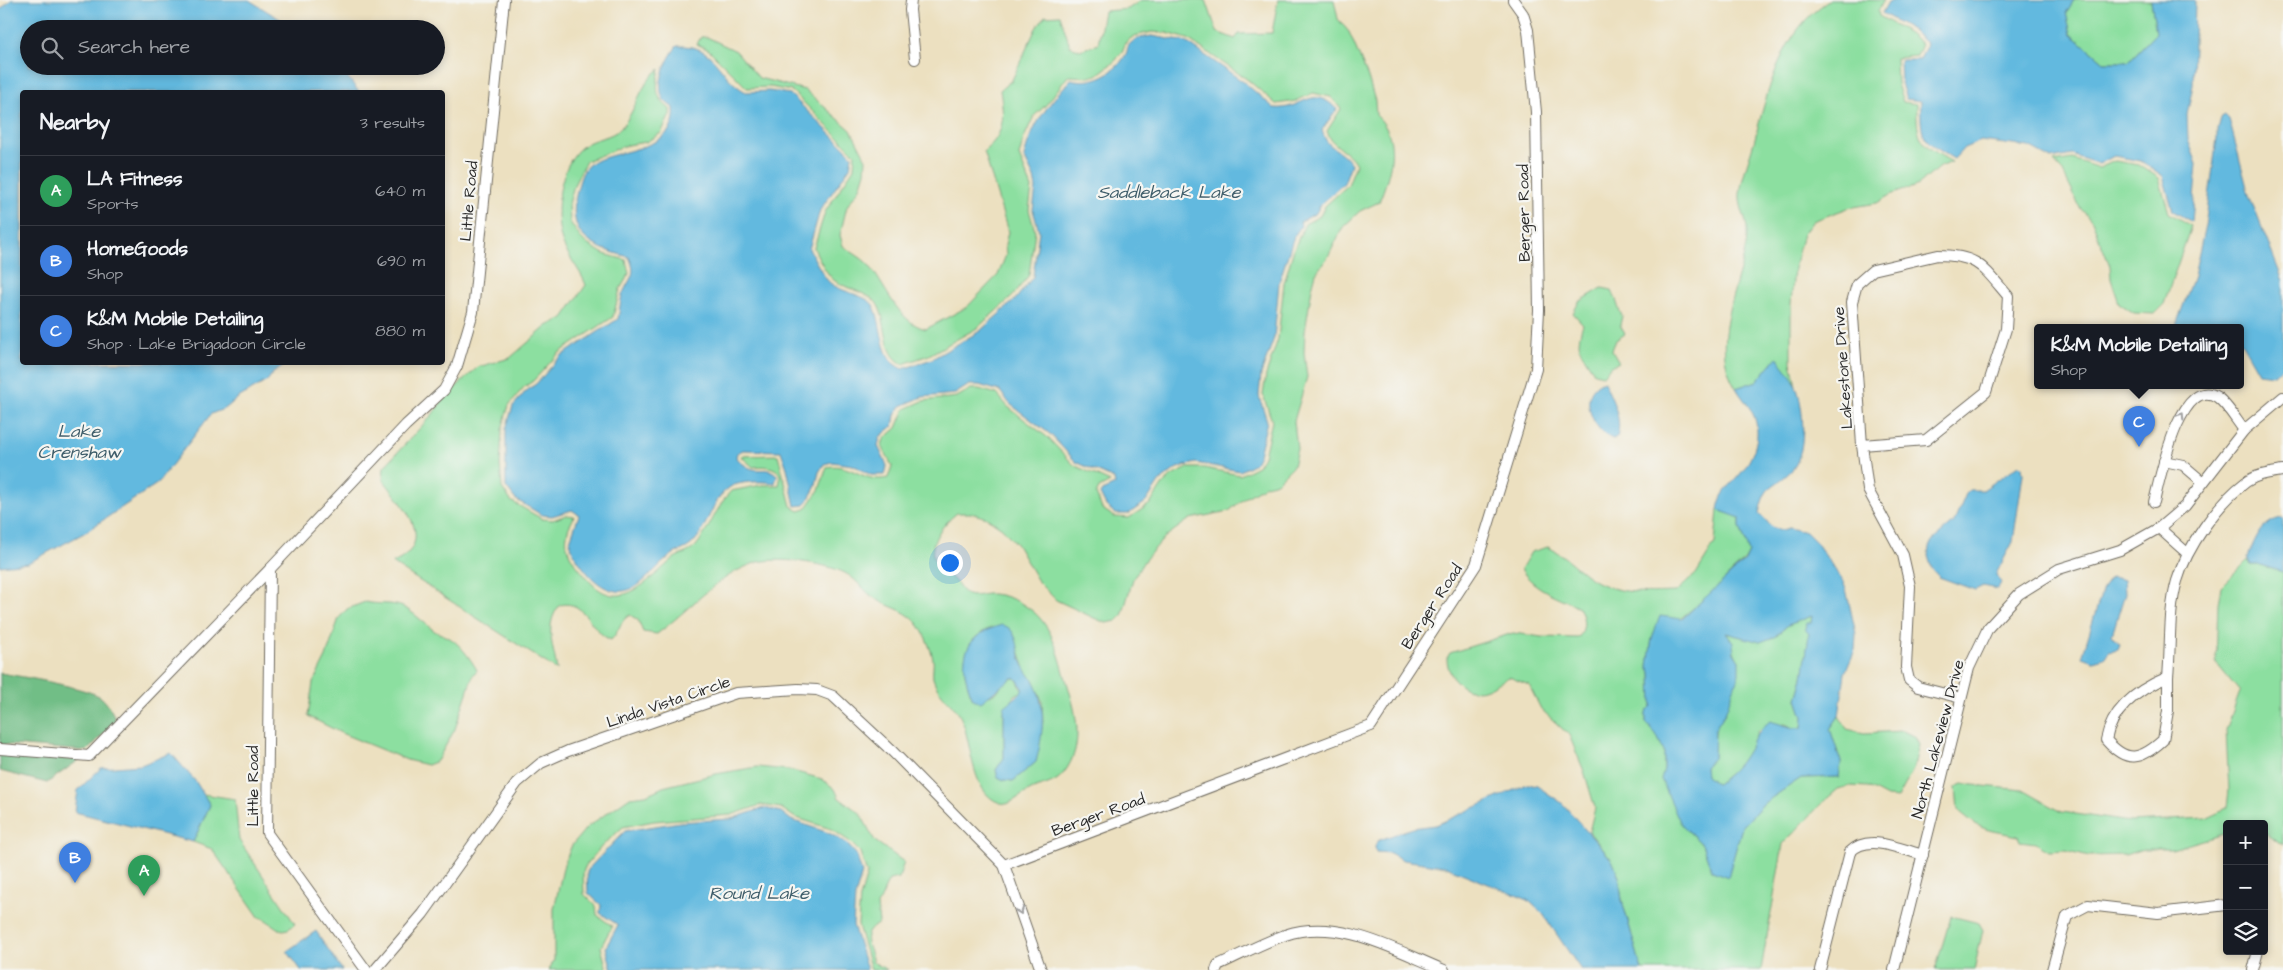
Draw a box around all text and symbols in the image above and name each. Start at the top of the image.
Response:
search box [20,20,445,75]
icon: search [38,34,66,62]
text: Search here [78,34,190,61]
text: Nearby [40,108,110,137]
text: 3 results [360,112,425,134]
street label: Little Road [455,160,483,242]
street label: Berger Road [1512,164,1537,262]
text: LA Fitness [87,166,183,193]
text: A [51,180,61,202]
text: 640 m [375,180,425,202]
water label: Saddleback Lake [1097,180,1242,205]
text: Sports [87,193,139,215]
text: HomeGoods [87,236,188,263]
text: B [50,250,62,272]
text: 690 m [377,250,425,272]
text: Shop [87,263,123,285]
text: K&M Mobile Detailing [87,306,263,333]
street label: Lakestone Drive [1828,306,1858,430]
text: C [50,320,62,342]
text: 880 m [375,320,425,342]
popup [2034,324,2244,389]
text: K&M Mobile Detailing [2051,332,2227,359]
text: Shop · Lake Brigadoon Circle [87,333,306,355]
text: Shop [2051,359,2087,381]
pin: C [2123,406,2155,447]
one-way arrow [2175,412,2185,421]
water label: Lake Crenshaw [37,419,122,465]
your location [937,550,963,576]
street label: Berger Road [1396,560,1469,654]
street label: North Lakeview Drive [1906,657,1970,821]
street label: Linda Vista Circle [603,670,734,733]
street label: Little Road [242,746,264,826]
street label: Berger Road [1049,788,1148,843]
map controls [2223,820,2268,955]
button: + [2223,820,2268,865]
pin: B [59,842,91,883]
pin: A [128,855,160,896]
button: − [2223,865,2268,910]
water label: Round Lake [709,881,810,906]
one-way arrow [1014,906,1024,915]
button: layers [2223,910,2268,955]

